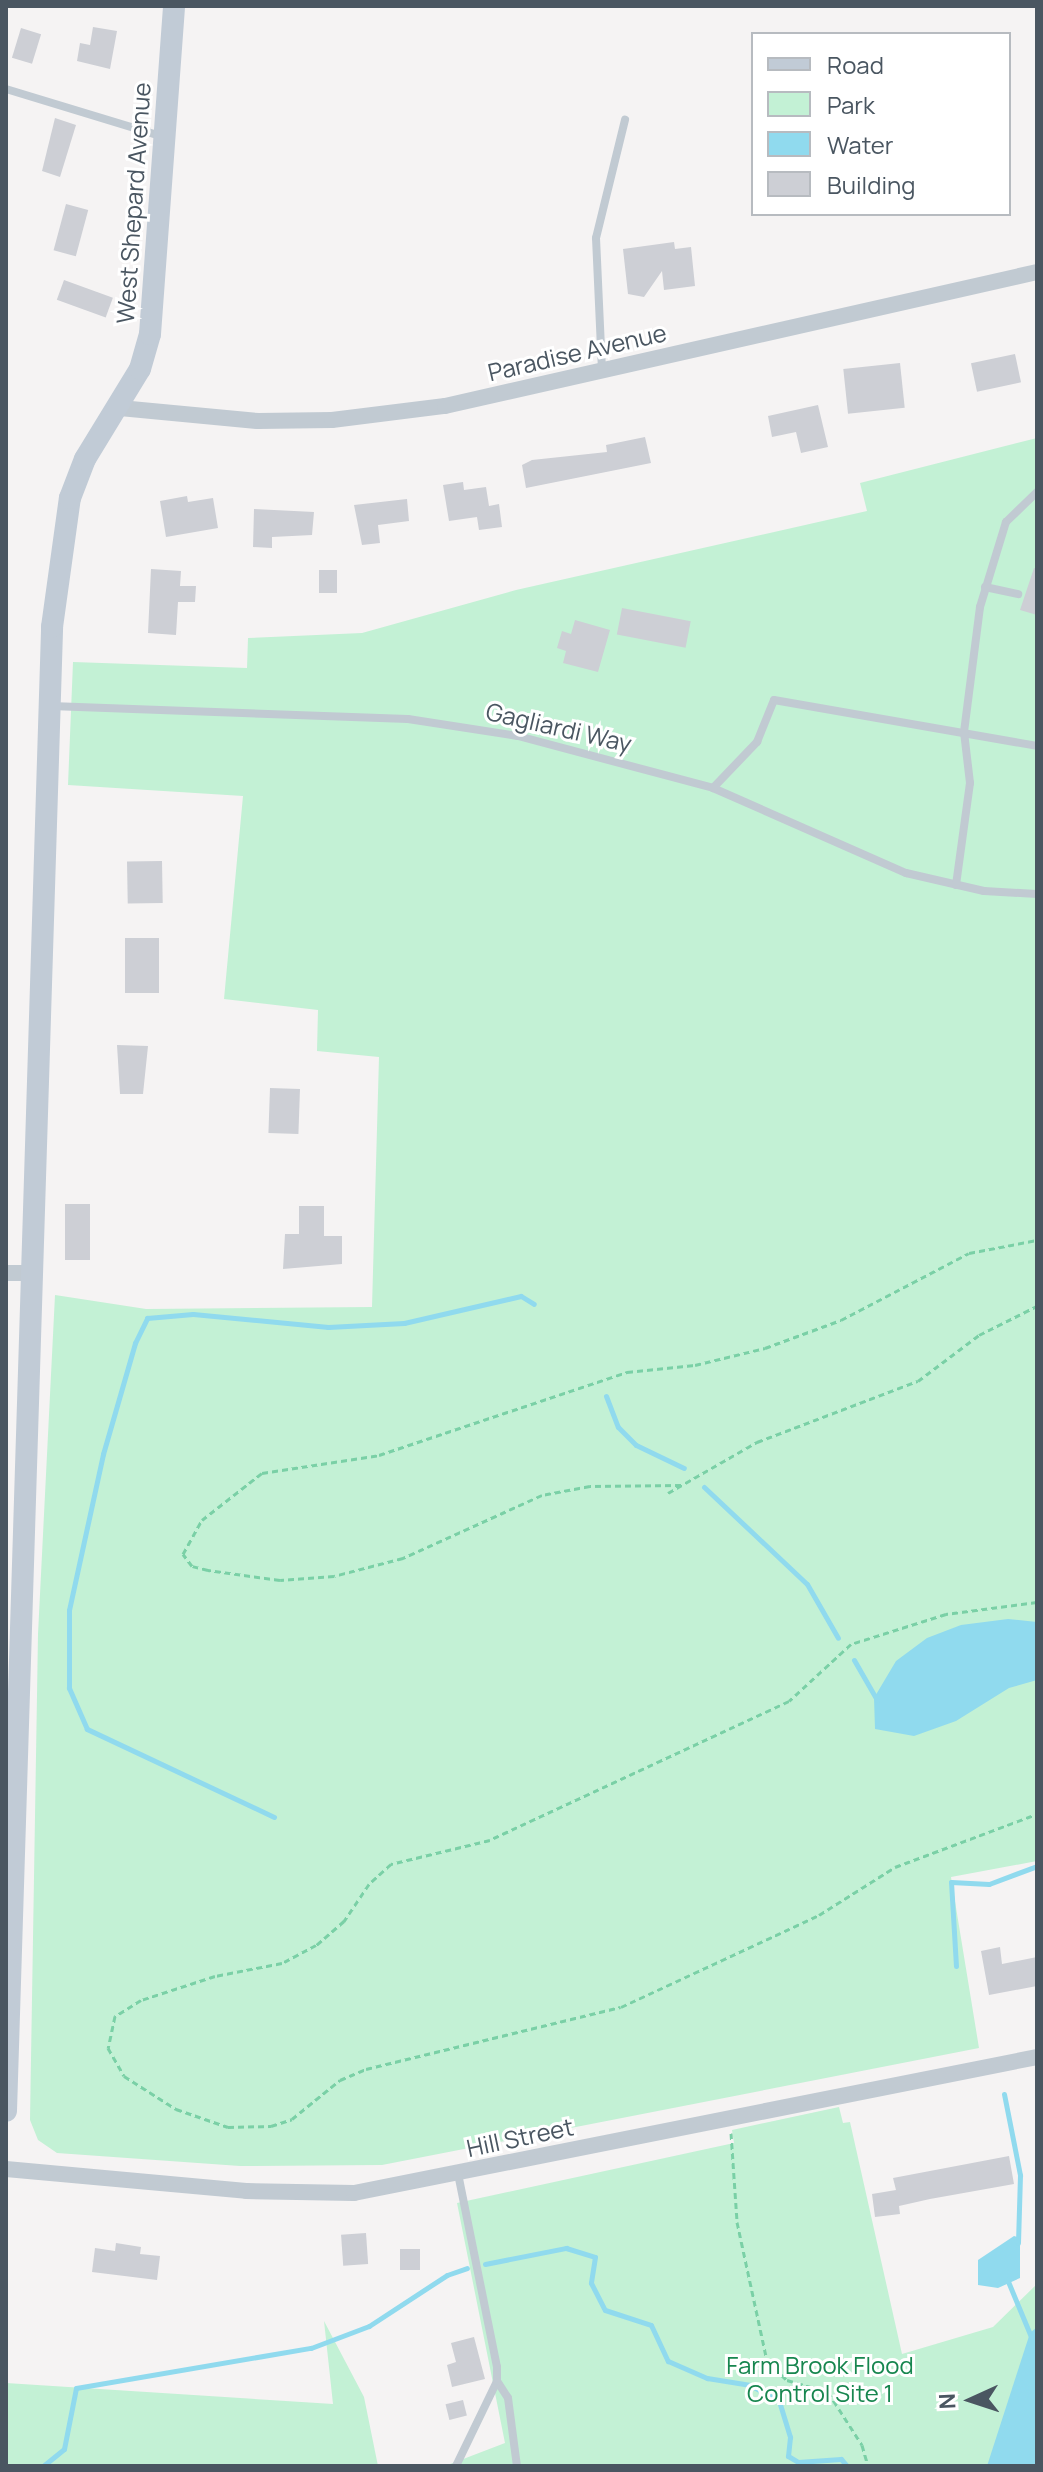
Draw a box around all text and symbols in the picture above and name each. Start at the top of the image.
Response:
legend [751,32,1011,216]
text: Road [827,48,884,81]
street label: West Shepard Avenue [110,81,156,325]
text: Park [827,88,875,121]
text: Water [827,128,894,161]
text: Building [827,168,915,201]
street label: Paradise Avenue [485,317,669,387]
street label: Gagliardi Way [483,696,635,758]
street label: Hill Street [464,2112,576,2162]
park label: Farm Brook Flood Control Site 1 [726,2351,914,2407]
north arrow [931,2360,1011,2440]
text: N [932,2393,962,2410]

